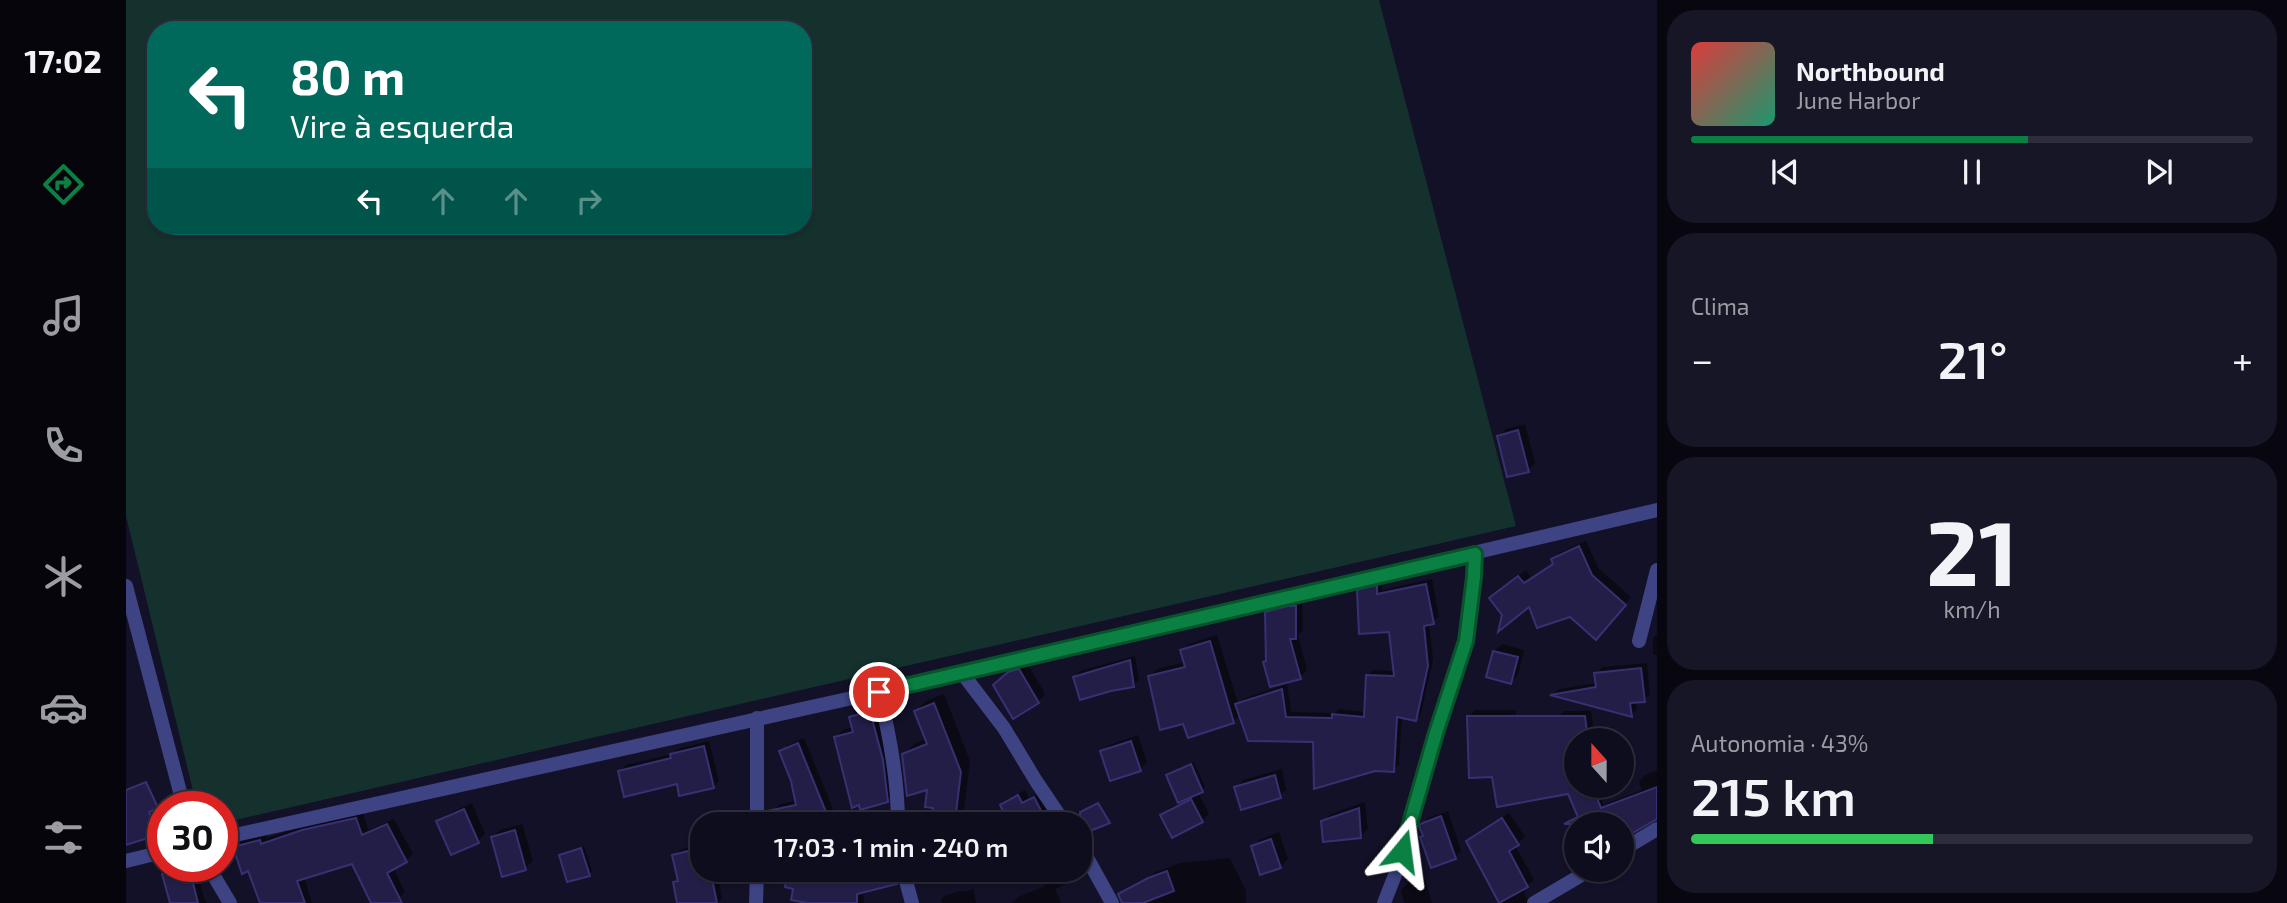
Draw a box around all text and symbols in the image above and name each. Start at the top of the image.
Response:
text: 17:02 [24,41,102,79]
text: 80 m [290,46,405,105]
icon: left [175,49,266,140]
text: Northbound [1796,55,1945,86]
text: June Harbor [1796,86,1920,114]
text: Vire à esquerda [290,106,514,144]
icon: previous [1766,153,1804,191]
icon: pause [1953,153,1991,191]
icon: next [2140,153,2178,191]
icon: directions [39,160,88,209]
icon: left [351,182,389,220]
icon: ahead [424,182,462,220]
icon: ahead [497,182,535,220]
icon: right [570,182,608,220]
icon: music [39,291,88,340]
text: Clima [1691,292,1749,320]
text: 21° [1938,327,2008,389]
text: − [1691,336,1713,382]
text: + [2232,336,2253,382]
icon: phone [39,421,88,470]
text: 21 [1926,495,2018,604]
icon: climate [39,552,88,601]
text: km/h [1943,595,2001,623]
pin [849,662,909,722]
icon: arrive [860,673,898,711]
icon: car [39,683,88,732]
north arrow [1564,728,1634,798]
map controls [1564,728,1634,882]
text: Autonomia · 43% [1691,729,1868,757]
text: 215 km [1691,764,1856,826]
speed limit sign: 30 [147,791,238,882]
button: sound [1564,812,1634,882]
icon: filters [39,813,88,862]
position arrow [1365,814,1439,888]
text: 17:03 · 1 min · 240 m [774,831,1008,862]

